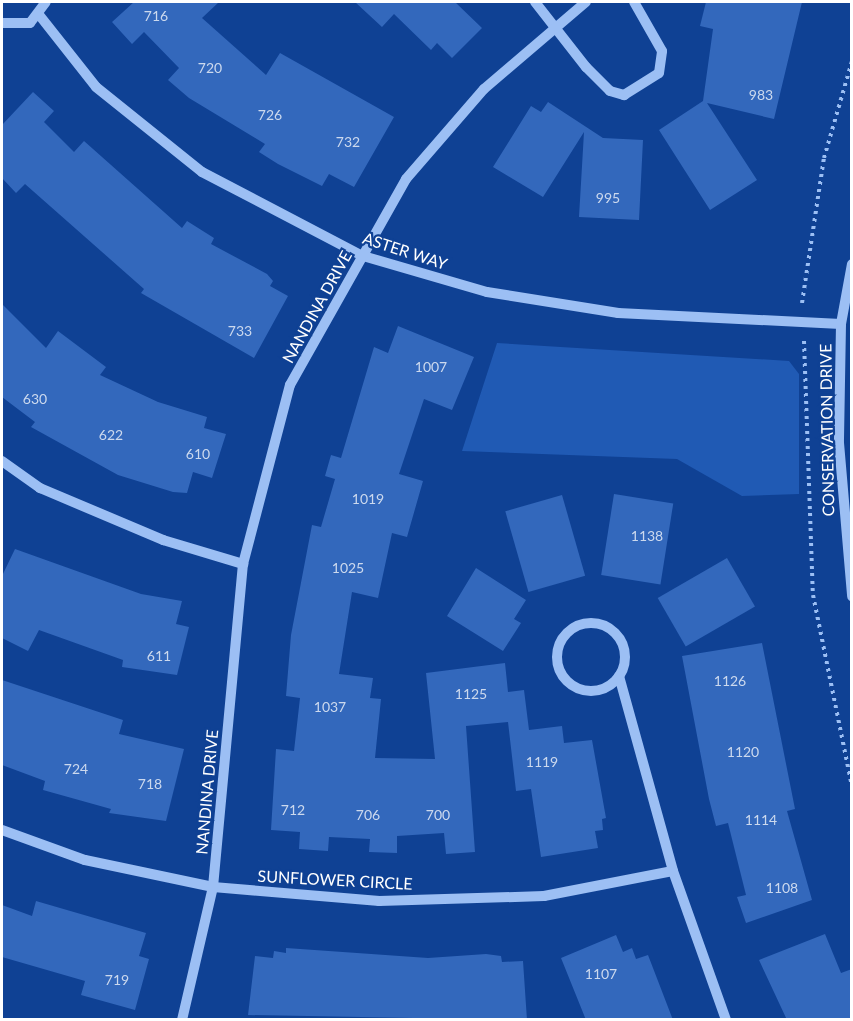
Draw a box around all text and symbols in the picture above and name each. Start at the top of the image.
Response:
house number: 716 [144,8,168,24]
house number: 720 [198,60,222,76]
house number: 983 [749,87,773,103]
house number: 726 [258,107,282,123]
house number: 732 [336,134,360,150]
house number: 995 [596,190,620,206]
street label: ASTER WAY [360,228,450,274]
street label: NANDINA DRIVE [278,247,356,367]
house number: 733 [228,323,252,339]
street label: CONSERVATION DRIVE [816,344,838,516]
house number: 1007 [415,359,447,375]
house number: 630 [23,391,47,407]
house number: 622 [99,427,123,443]
house number: 610 [186,446,210,462]
house number: 1019 [352,491,384,507]
house number: 1138 [631,528,663,544]
house number: 1025 [332,560,364,576]
house number: 611 [147,648,171,664]
house number: 1126 [714,673,746,689]
house number: 1125 [455,686,487,702]
house number: 1037 [314,699,346,715]
street label: NANDINA DRIVE [192,729,222,855]
house number: 1120 [727,744,759,760]
house number: 1119 [526,754,558,770]
house number: 724 [64,761,88,777]
house number: 718 [138,776,162,792]
house number: 712 [281,802,305,818]
house number: 706 [356,807,380,823]
house number: 700 [426,807,450,823]
house number: 1114 [745,812,777,828]
street label: SUNFLOWER CIRCLE [257,866,413,894]
house number: 1108 [766,880,798,896]
house number: 1107 [585,966,617,982]
house number: 719 [105,972,129,988]

